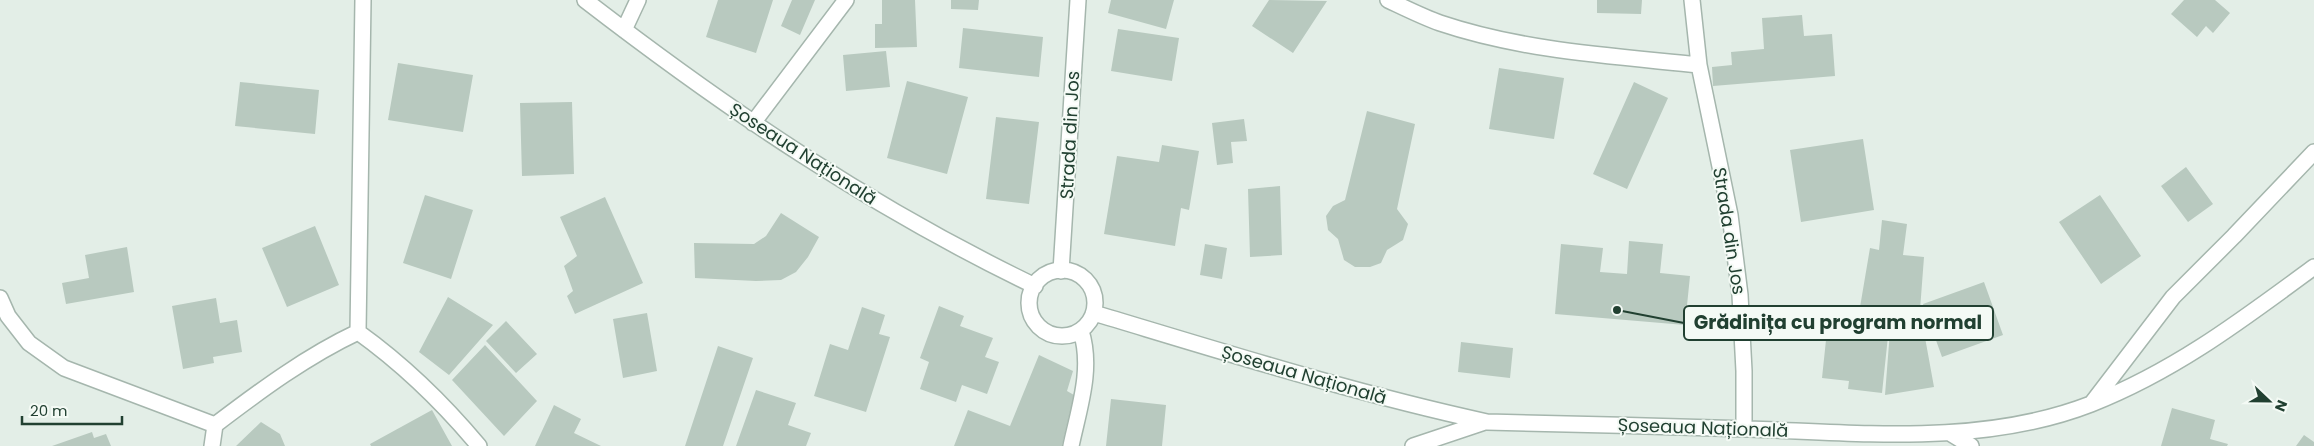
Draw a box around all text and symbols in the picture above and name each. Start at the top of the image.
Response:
street label: Strada din Jos [1054,70,1085,200]
street label: Șoseaua Națională [725,97,882,211]
street label: Strada din Jos [1707,165,1752,296]
callout: Grădinița cu program normal [1684,306,1993,340]
text: Grădinița cu program normal [1694,309,1982,336]
street label: Șoseaua Națională [1219,339,1390,410]
north arrow [2244,376,2294,426]
scale bar [22,394,122,426]
text: N [2270,397,2292,414]
text: 20 m [30,400,68,421]
street label: Șoseaua Națională [1617,412,1789,443]

